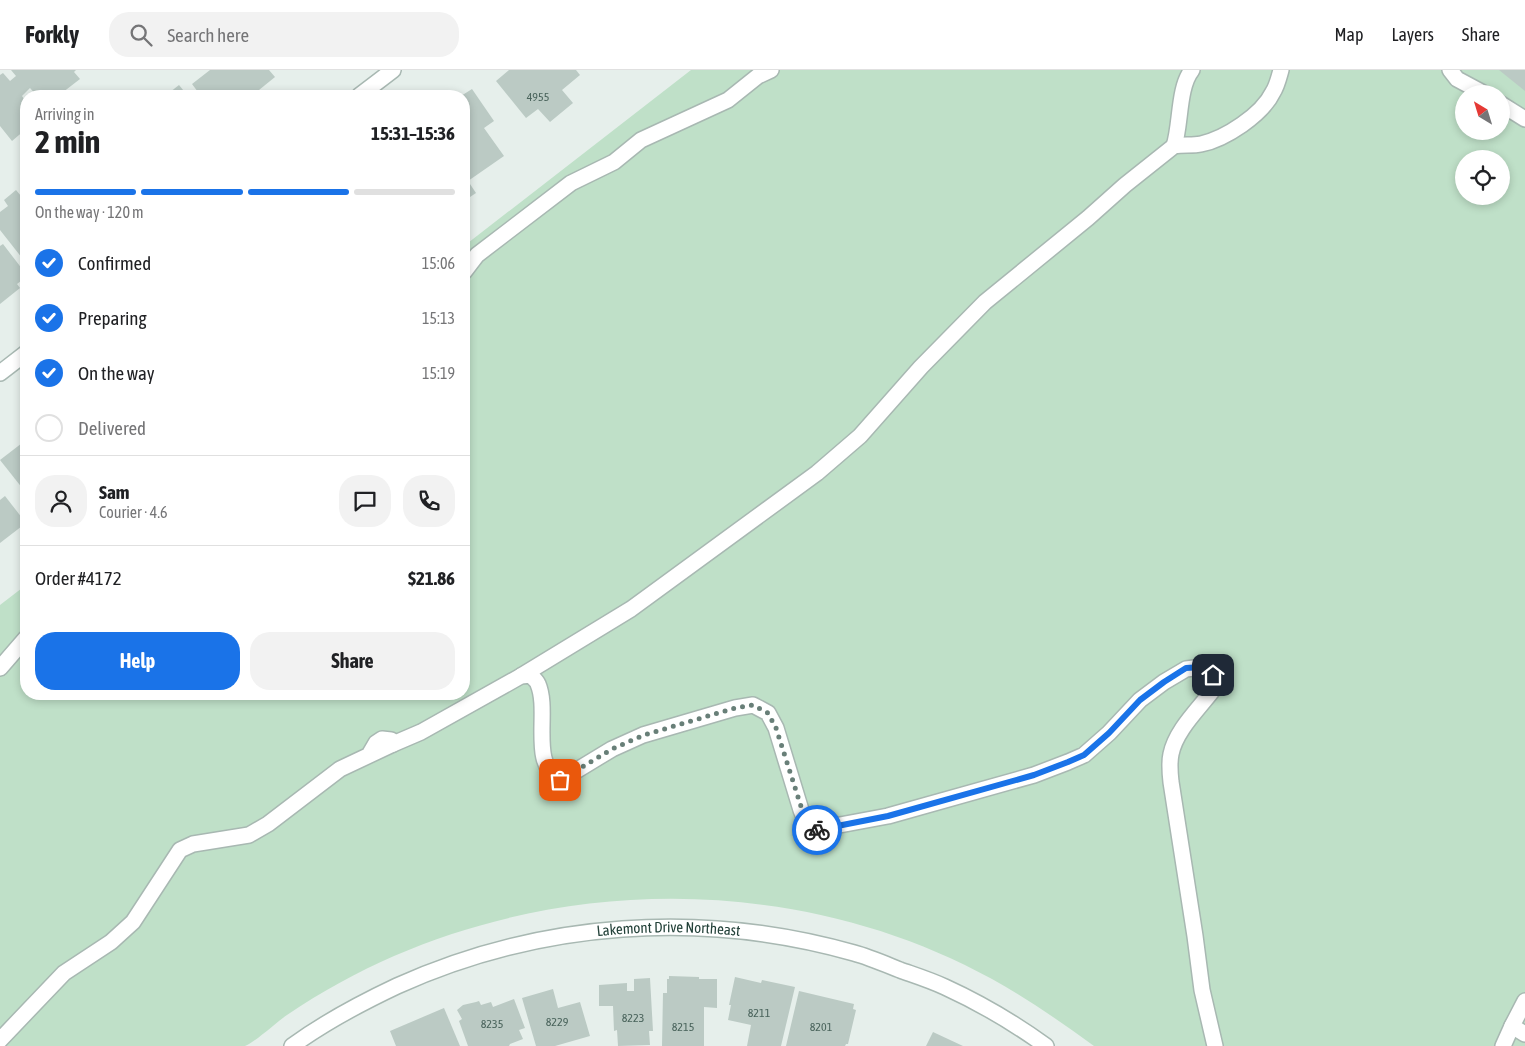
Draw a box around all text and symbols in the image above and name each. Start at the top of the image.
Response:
search box [109,12,459,57]
text: Forkly [25,21,79,48]
icon: search [127,21,155,49]
text: Search here [167,24,249,46]
text: Map [1334,24,1363,45]
text: Layers [1391,24,1434,45]
text: Share [1462,24,1500,45]
north arrow [1455,85,1510,140]
map controls [1455,85,1510,205]
house number: 4955 [527,90,549,104]
text: Arriving in [35,105,95,123]
text: 15:31–15:36 [371,122,455,144]
text: 2 min [35,123,100,160]
button: locate [1455,150,1510,205]
text: On the way · 120 m [35,203,144,221]
icon: check [35,249,63,277]
text: Confirmed [78,252,151,274]
text: 15:06 [422,254,455,272]
icon: check [35,304,63,332]
text: Preparing [78,307,147,329]
text: 15:13 [422,309,455,327]
icon: check [35,359,63,387]
text: On the way [78,362,155,384]
text: 15:19 [422,364,455,382]
text: Delivered [78,417,146,439]
button: person [35,475,87,527]
button: chat [339,475,391,527]
button: phone [403,475,455,527]
text: Sam [99,481,130,503]
text: Courier · 4.6 [99,503,168,521]
text: Order #4172 [35,567,122,589]
text: $21.86 [408,567,455,589]
button: Help [35,632,240,690]
button: Share [250,632,455,690]
pin [1192,654,1234,696]
icon: home [1199,661,1227,689]
pin [539,759,581,801]
icon: bag [546,766,574,794]
courier [792,805,842,855]
icon: bike [803,816,831,844]
street label: Lakemont Drive Northeast [596,918,741,939]
house number: 8211 [748,1006,771,1020]
house number: 8223 [622,1011,644,1025]
house number: 8229 [546,1015,569,1029]
house number: 8235 [481,1017,503,1031]
house number: 8215 [672,1020,694,1034]
house number: 8201 [810,1020,833,1034]

